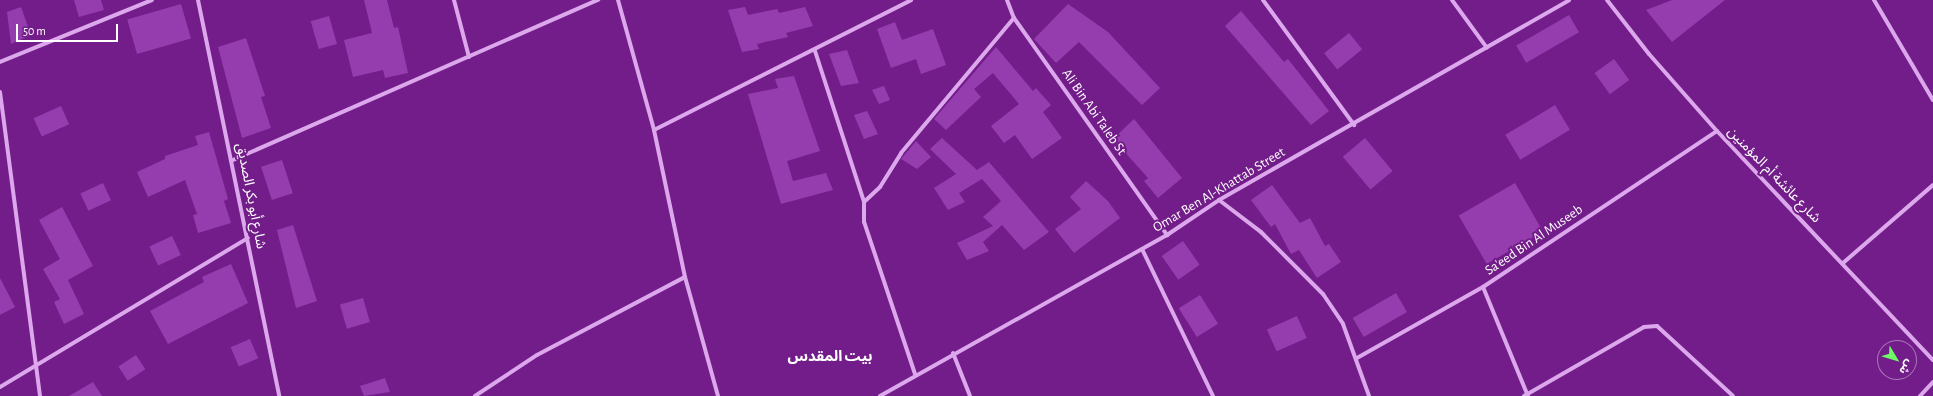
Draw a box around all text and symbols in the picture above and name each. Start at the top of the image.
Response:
scale bar [18,16,120,42]
text: 50 m [23,25,46,37]
street label: Ali Bin Abi Taleb St [1058,66,1130,158]
street label: شارع عائشة أم المؤمنين [1724,123,1824,227]
street label: شارع أبو بكر الصديق [232,142,270,250]
street label: Omar Ben Al-Khattab Street [1150,144,1288,236]
street label: Sa'eed Bin Al Museeb [1482,201,1586,279]
north arrow [1877,340,1917,380]
district label: بيت المقدس [787,348,873,366]
text: ش [1897,358,1915,376]

